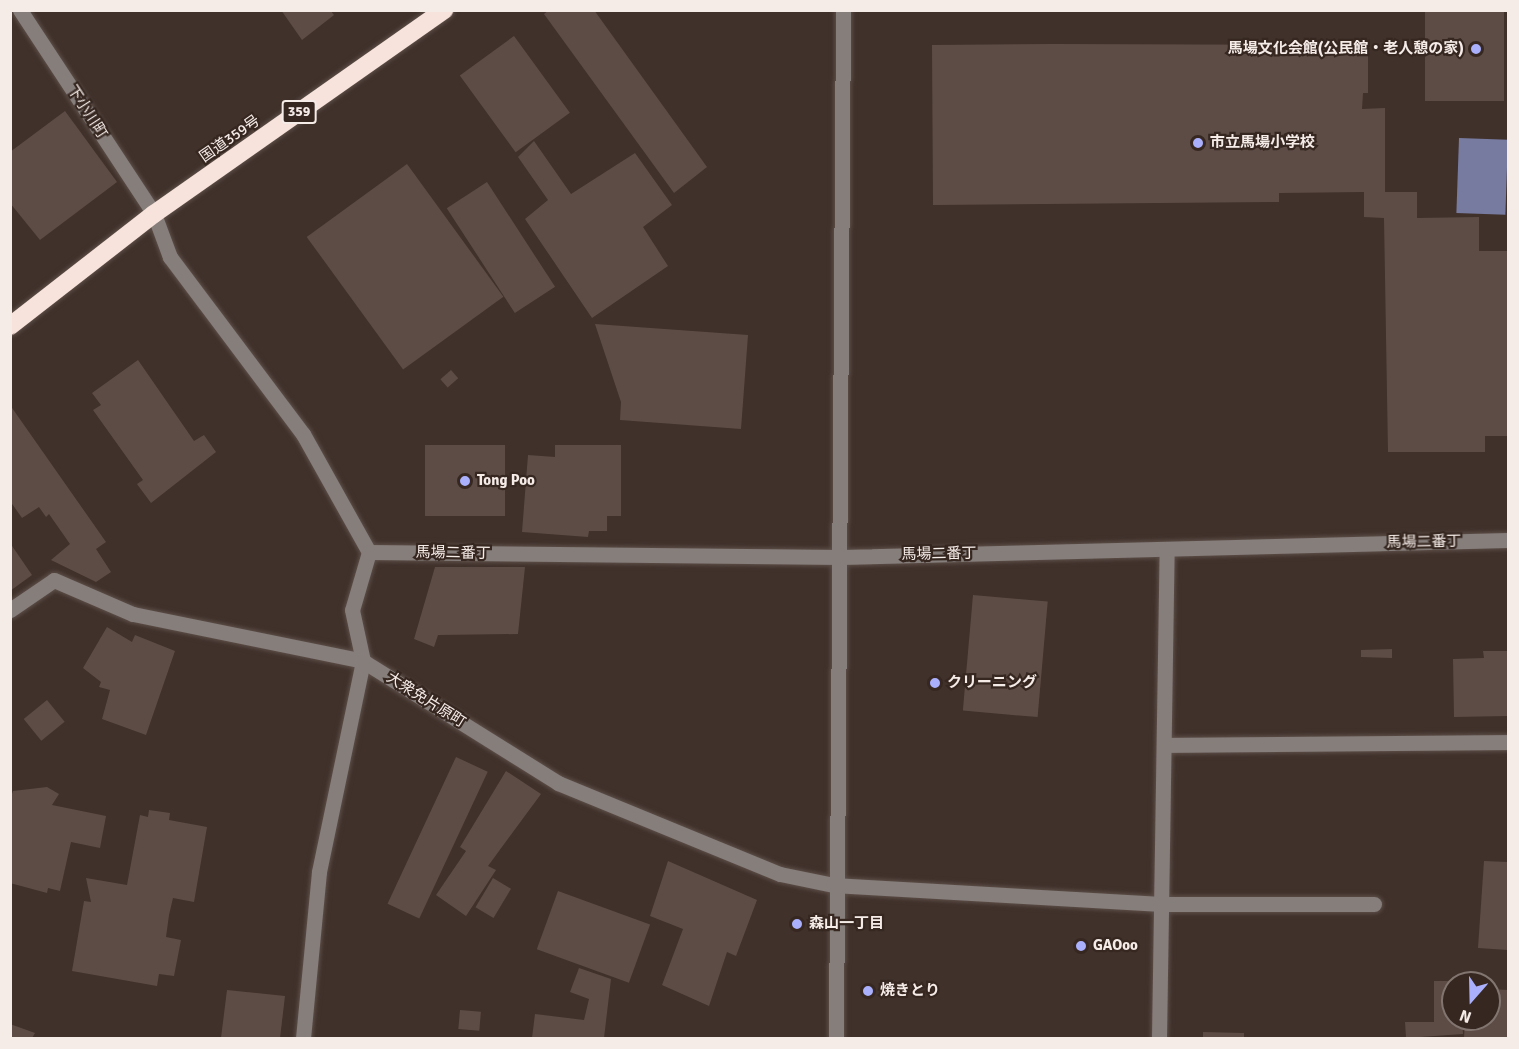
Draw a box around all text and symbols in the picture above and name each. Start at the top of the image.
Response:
place label: 馬場文化会館(公民館・老人憩の家) [1228,40,1464,58]
marker: 馬場文化会館(公民館・老人憩の家) [1469,42,1483,56]
street label: 下小川町 [63,82,111,142]
road number: 359 [281,101,317,123]
street label: 国道359号 [196,112,264,166]
place label: 市立馬場小学校 [1210,134,1315,152]
marker: 市立馬場小学校 [1191,136,1205,150]
place label: Tong Poo [477,472,535,490]
marker: Tong Poo [458,474,472,488]
street label: 馬場二番丁 [1386,532,1462,552]
street label: 馬場二番丁 [415,543,491,563]
street label: 馬場二番丁 [901,544,977,564]
street label: 大衆免片原町 [383,669,469,731]
place label: クリーニング [947,674,1037,692]
marker: クリーニング [928,676,942,690]
place label: 森山一丁目 [809,915,884,933]
marker: 森山一丁目 [790,917,804,931]
place label: GAOoo [1093,937,1138,955]
marker: GAOoo [1074,939,1088,953]
north arrow [1441,971,1501,1031]
place label: 焼きとり [880,982,940,1000]
marker: 焼きとり [861,984,875,998]
text: N [1457,1005,1474,1027]

